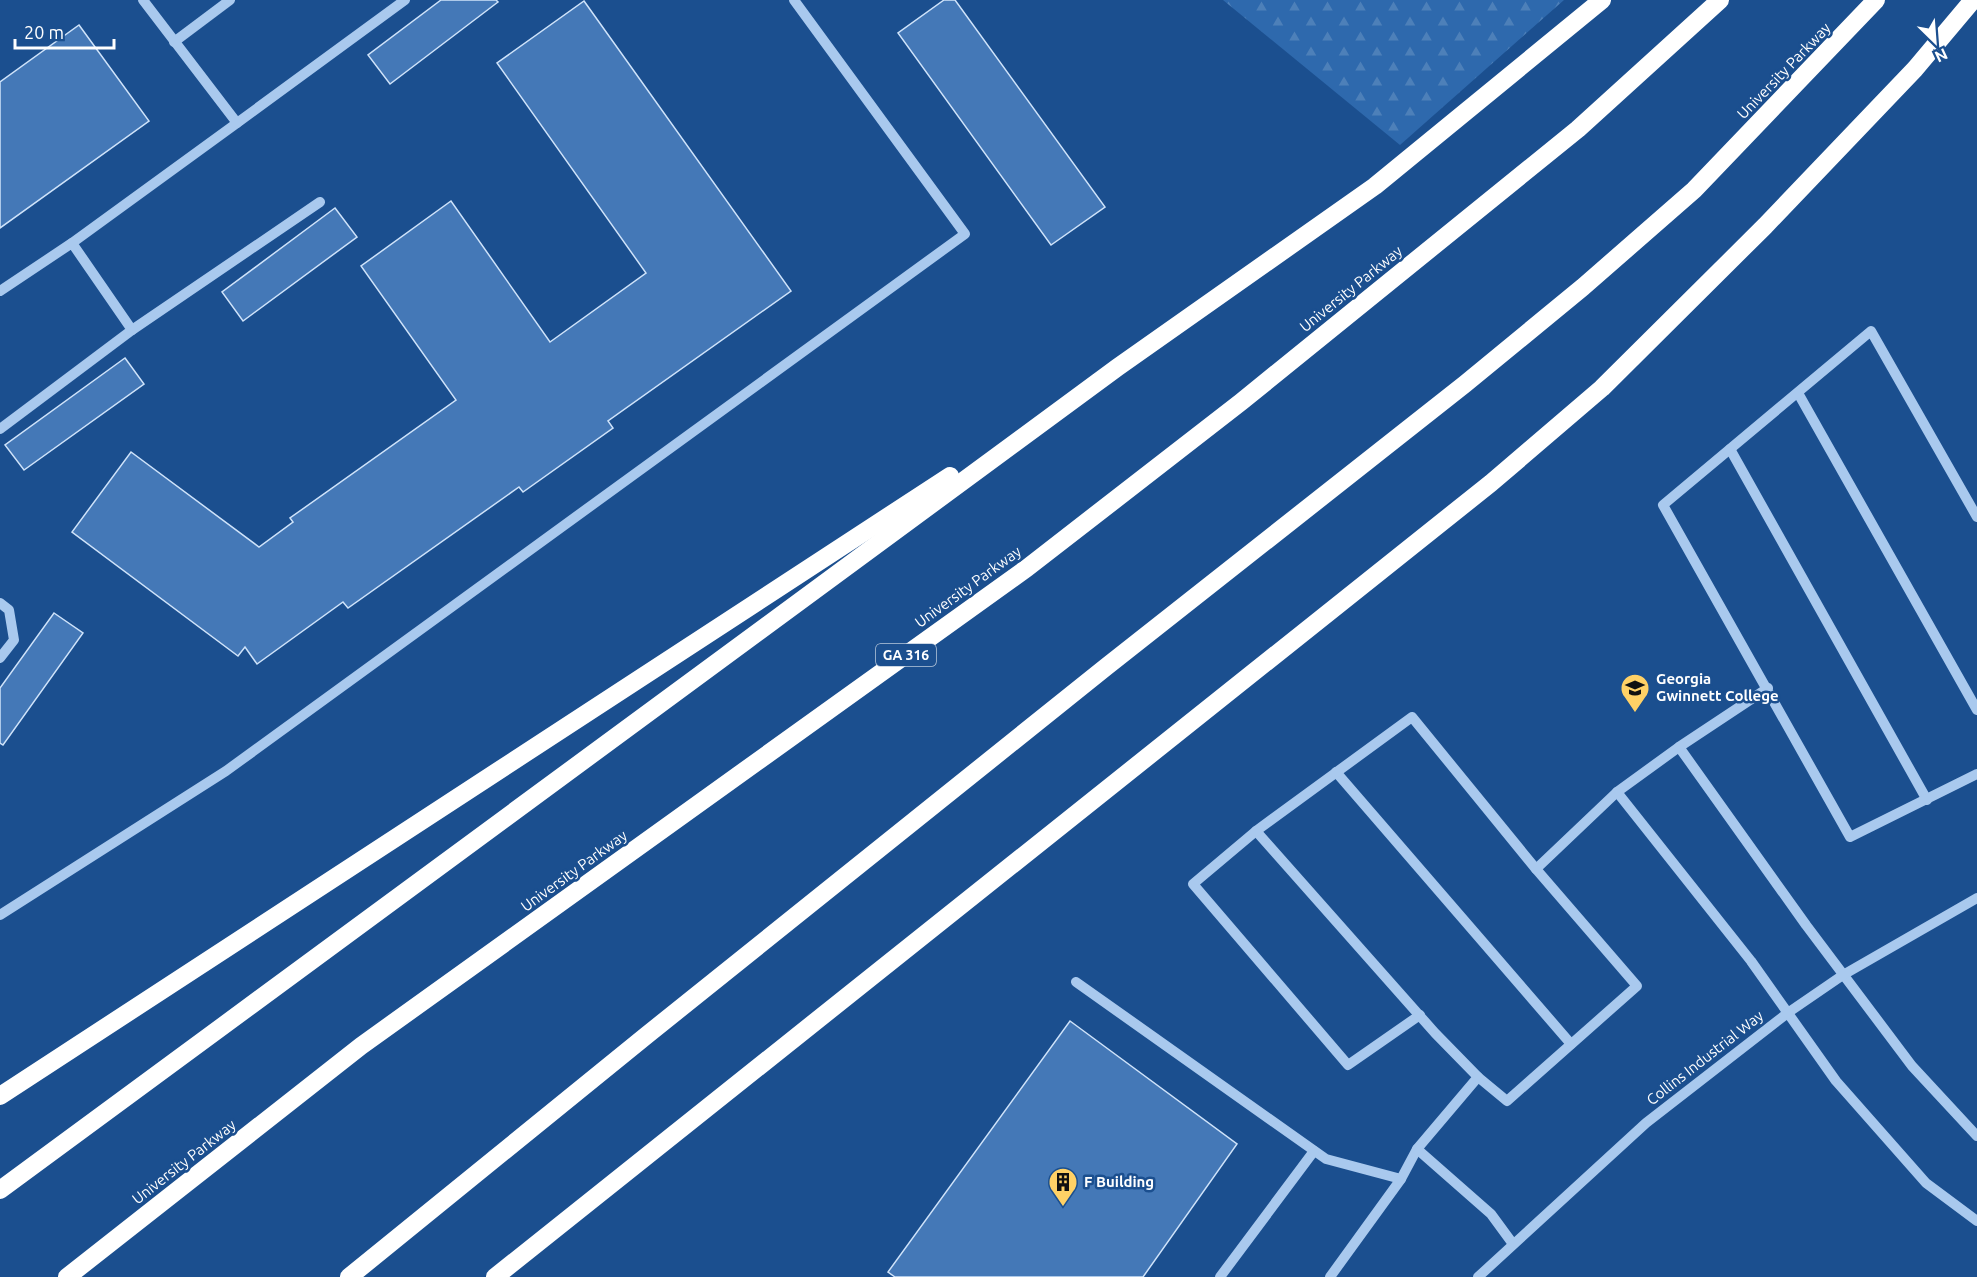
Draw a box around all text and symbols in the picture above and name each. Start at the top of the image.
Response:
scale bar [15,12,114,50]
north arrow [1905,12,1965,72]
street label: University Parkway [1733,19,1834,122]
text: 20 m [24,22,64,42]
text: N [1932,45,1951,66]
street label: University Parkway [1296,242,1405,335]
street label: University Parkway [911,542,1024,631]
road number: GA 316 [876,644,936,666]
place label: Georgia Gwinnett College [1656,670,1779,704]
school or university icon: Georgia Gwinnett College [1619,672,1651,714]
street label: University Parkway [517,826,630,915]
street label: Collins Industrial Way [1643,1007,1766,1108]
street label: University Parkway [129,1116,239,1207]
building icon: F Building [1047,1166,1079,1208]
place label: F Building [1084,1173,1154,1190]

